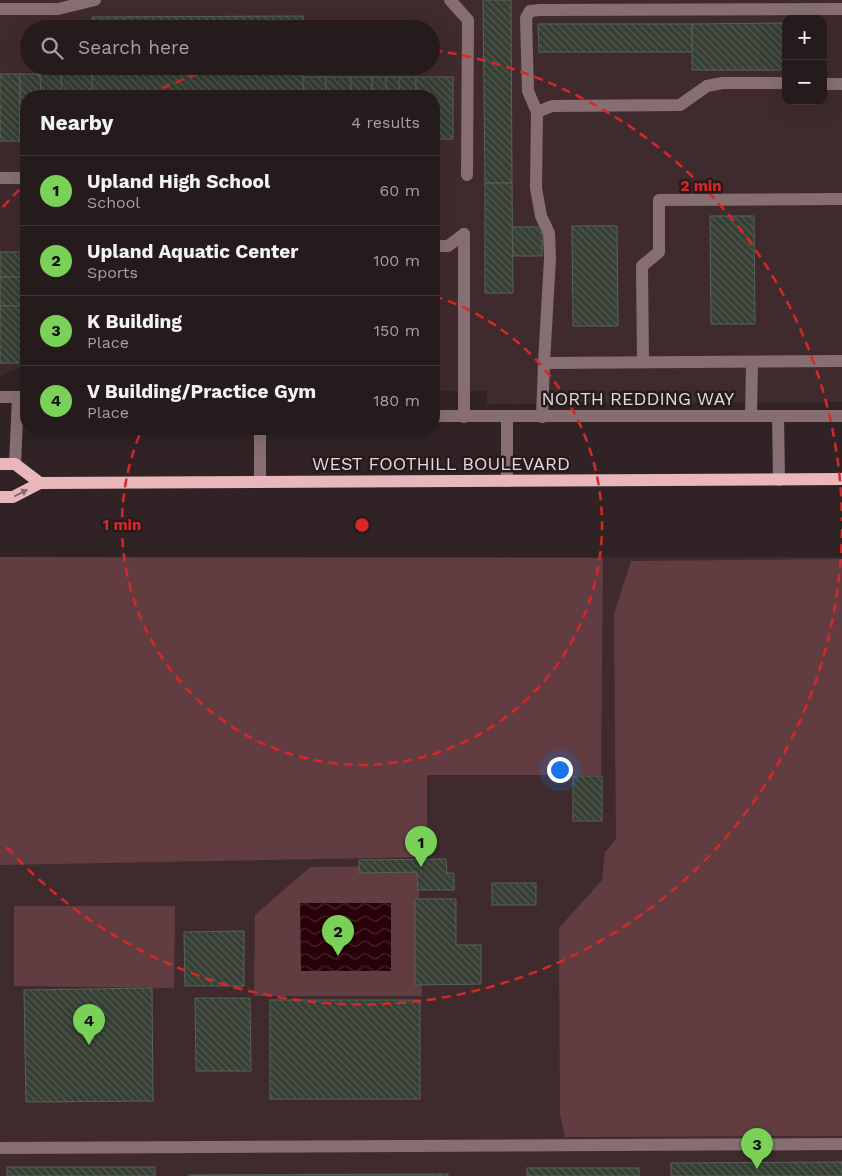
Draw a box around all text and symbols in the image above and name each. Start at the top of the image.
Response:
map controls [782,15,827,105]
button: + [782,15,827,60]
search box [20,20,440,75]
icon: search [38,34,66,62]
text: Search here [78,36,189,59]
button: − [782,60,827,105]
text: Nearby [40,110,113,135]
text: 4 results [351,113,420,132]
text: Upland High School [87,170,270,193]
text: 2 min [680,177,722,195]
text: 1 [53,181,59,200]
text: 60 m [380,181,420,200]
text: School [87,193,140,212]
text: Upland Aquatic Center [87,240,299,263]
text: 2 [51,251,61,270]
text: 100 m [373,251,420,270]
text: Sports [87,263,138,282]
text: K Building [87,310,182,333]
text: 3 [51,321,61,340]
text: 150 m [374,321,420,340]
text: Place [87,333,129,352]
text: V Building/Practice Gym [87,380,316,403]
street label: NORTH REDDING WAY [542,388,735,409]
text: 4 [51,391,61,410]
text: 180 m [373,391,420,410]
text: Place [87,403,129,422]
street label: WEST FOOTHILL BOULEVARD [312,453,570,474]
one-way arrow [13,489,28,497]
text: 1 min [103,516,141,534]
centre of rings [353,516,371,534]
your location [547,757,573,783]
pin: 1 [405,826,437,867]
pin: 2 [322,915,354,956]
pin: 4 [73,1004,105,1045]
pin: 3 [741,1128,773,1169]

